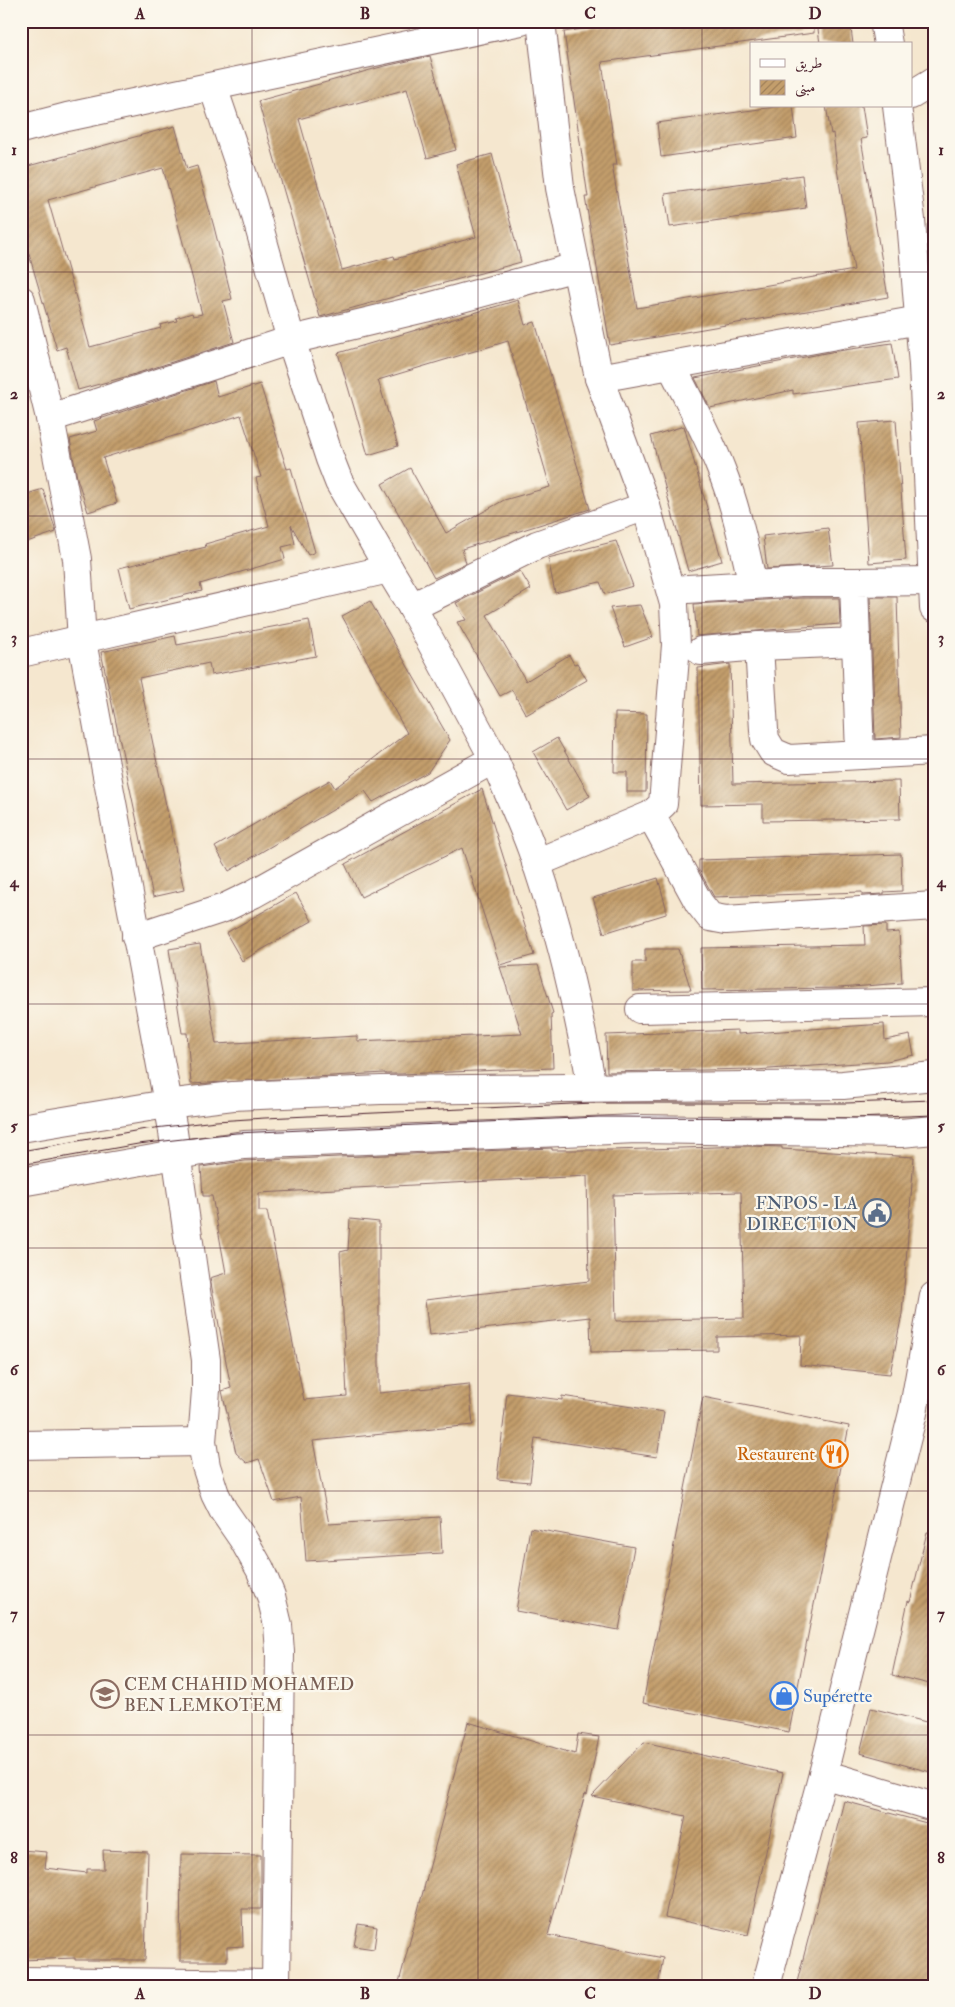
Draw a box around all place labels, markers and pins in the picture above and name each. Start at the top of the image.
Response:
place label: FNPOS - LA DIRECTION [746,1192,859,1236]
public building icon: FNPOS - LA DIRECTION [862,1198,892,1228]
restaurant icon: Restaurent [819,1439,849,1469]
place label: Restaurent [737,1443,815,1466]
place label: CEM CHAHID MOHAMED BEN LEMKOTEM [124,1673,354,1717]
school or university icon: CEM CHAHID MOHAMED BEN LEMKOTEM [90,1679,120,1709]
shop icon: Supérette [769,1681,799,1711]
place label: Supérette [803,1685,873,1708]

